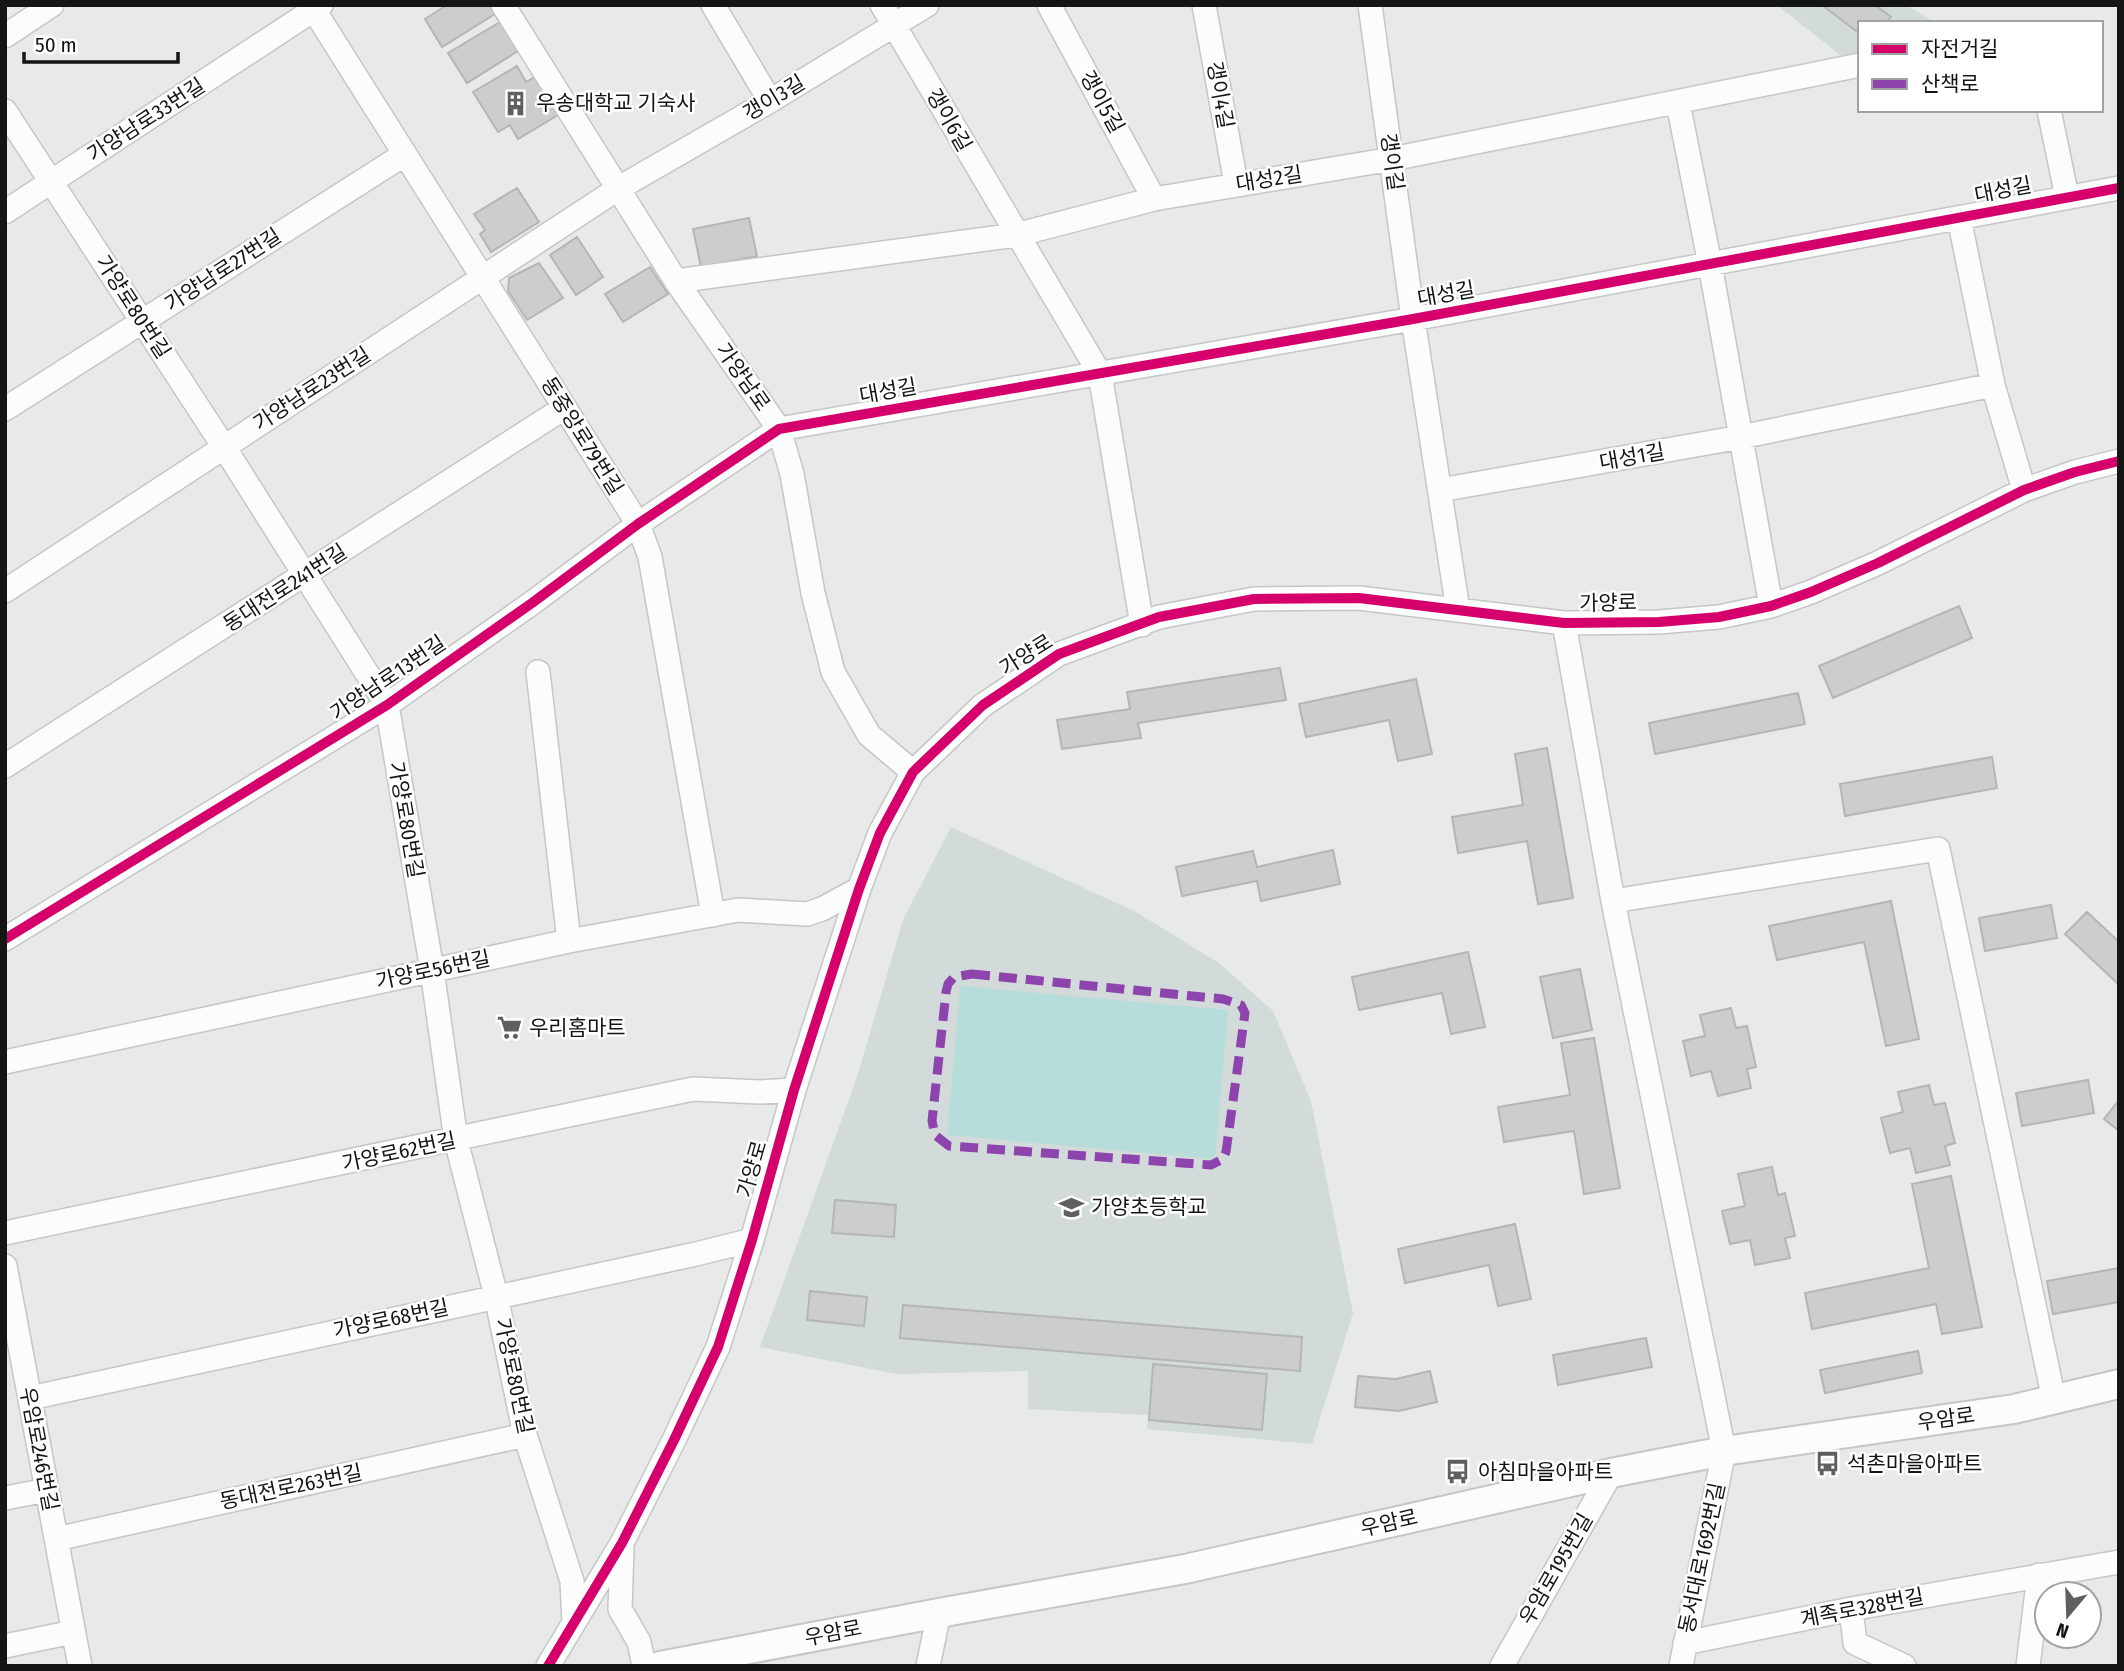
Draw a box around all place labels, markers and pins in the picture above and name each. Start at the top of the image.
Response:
building icon: 우송대학교 기숙사 [502,89,530,117]
place label: 우송대학교 기숙사 [536,90,696,116]
supermarket icon: 우리홈마트 [495,1014,523,1042]
place label: 우리홈마트 [529,1015,626,1041]
school or university icon: 가양초등학교 [1057,1193,1085,1221]
place label: 가양초등학교 [1091,1194,1207,1220]
bus stop icon: 석촌마을아파트 [1813,1450,1841,1478]
place label: 석촌마을아파트 [1847,1451,1982,1477]
bus stop icon: 아침마을아파트 [1444,1458,1472,1486]
place label: 아침마을아파트 [1478,1459,1613,1485]

